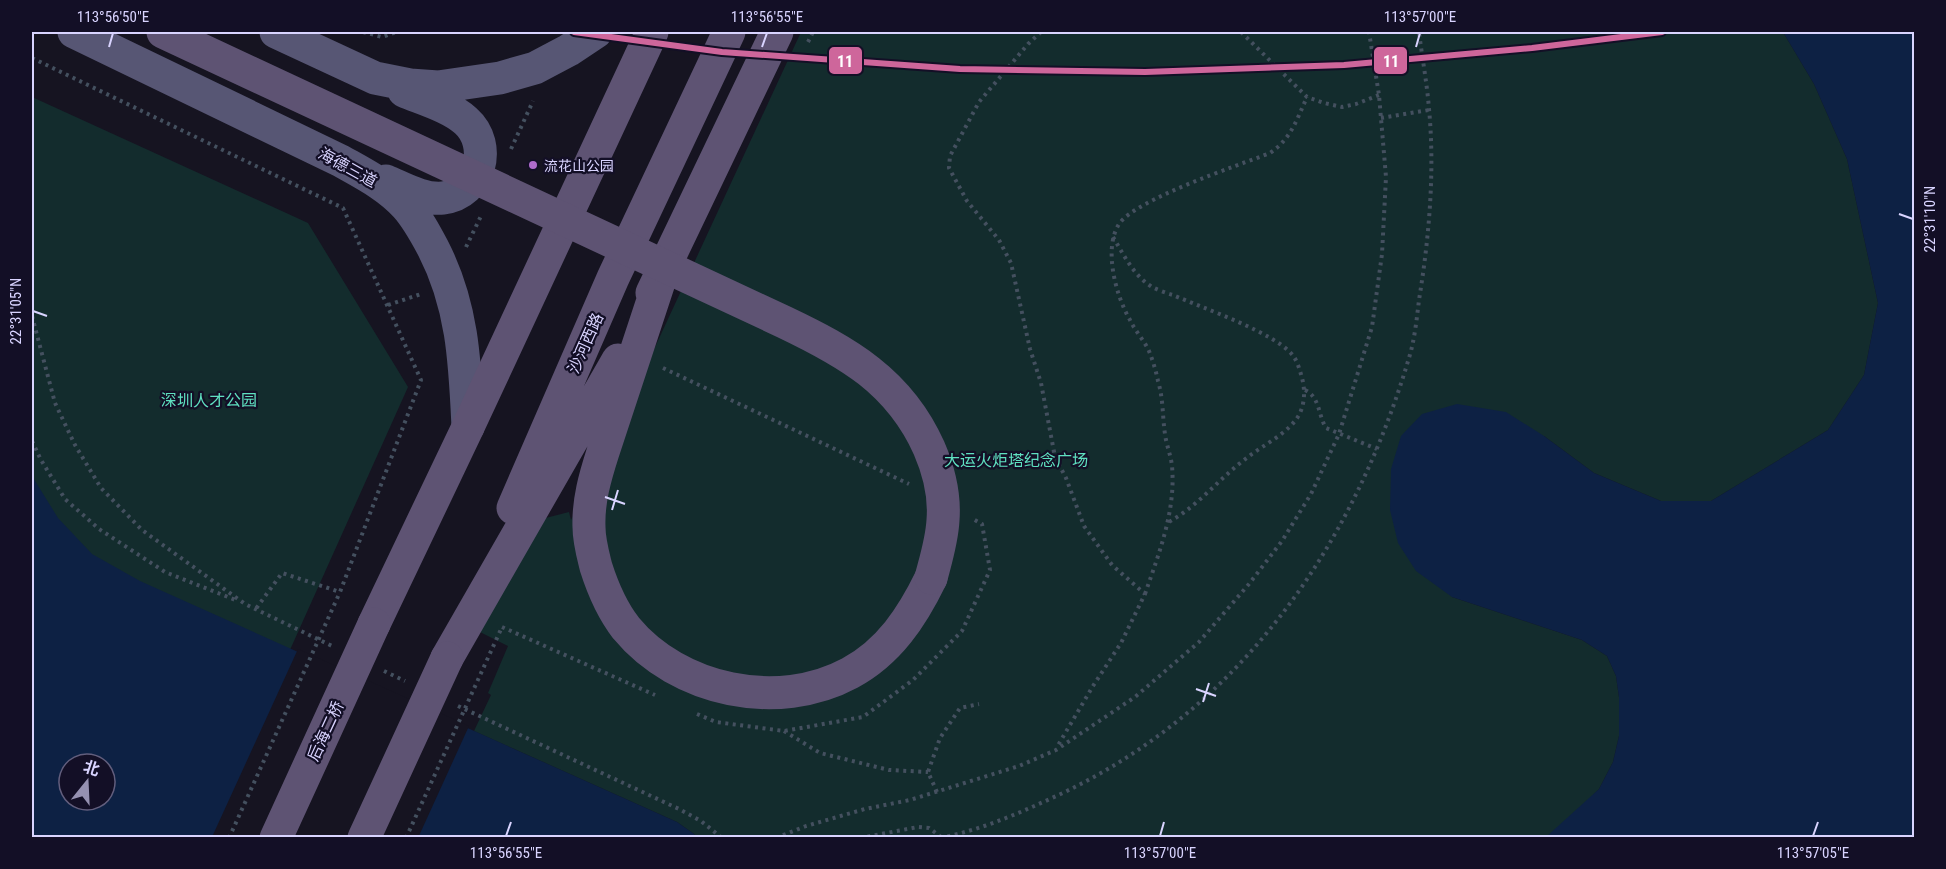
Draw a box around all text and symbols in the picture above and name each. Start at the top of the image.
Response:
text: 113°56'50"E [77,8,149,26]
text: 113°56'55"E [731,8,803,26]
text: 113°57'00"E [1384,8,1456,26]
line badge: 11 [828,46,863,75]
line badge: 11 [1373,46,1408,75]
text: 11 [837,52,853,71]
text: 11 [1383,52,1399,71]
street label: 海德三道 [315,144,380,191]
place label: 流花山公园 [544,158,614,174]
marker: 流花山公园 [527,159,539,171]
text: 22°31'10"N [1921,186,1939,252]
text: 22°31'05"N [7,278,25,344]
street label: 沙河西路 [564,310,607,376]
park label: 深圳人才公园 [161,391,257,410]
park label: 大运火炬塔纪念广场 [944,451,1088,470]
street label: 后海二桥 [303,698,348,764]
north arrow [57,752,117,812]
text: 北 [81,757,102,780]
text: 113°56'55"E [470,844,542,862]
text: 113°57'00"E [1124,844,1196,862]
text: 113°57'05"E [1777,844,1849,862]

